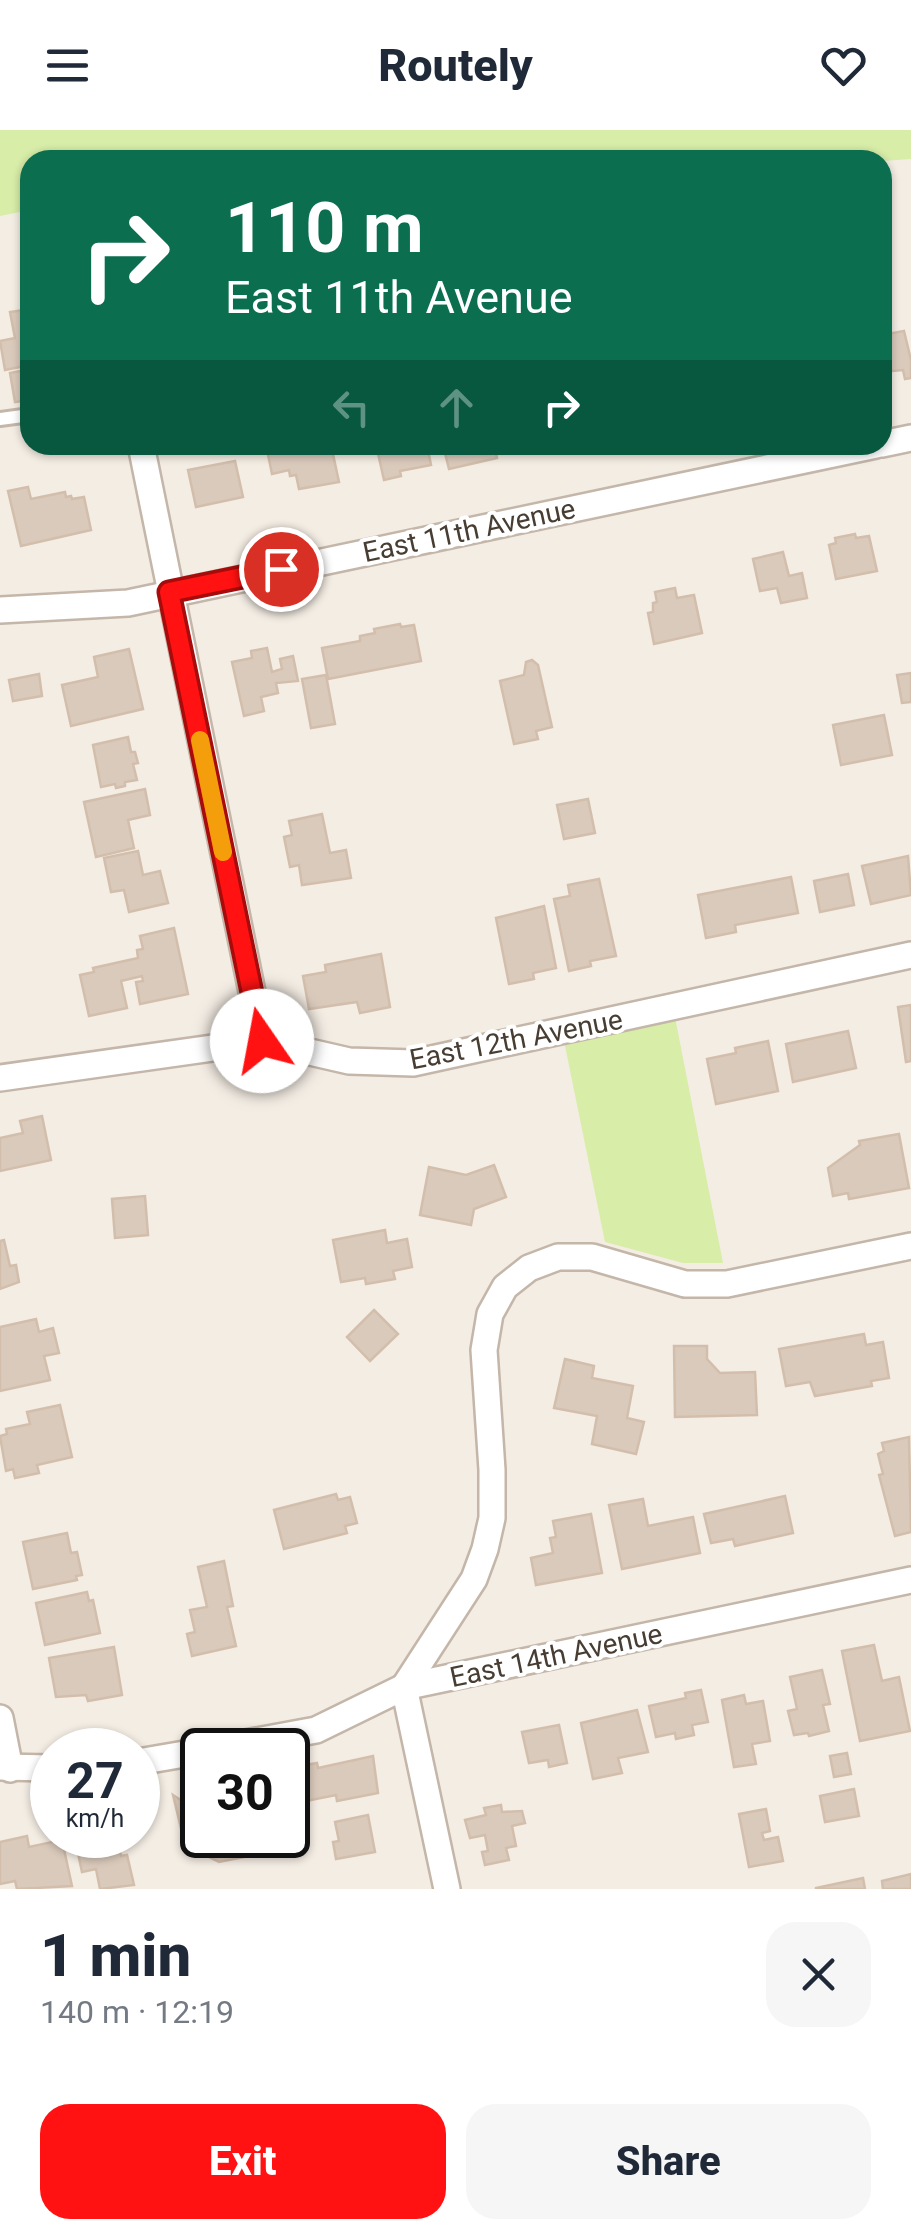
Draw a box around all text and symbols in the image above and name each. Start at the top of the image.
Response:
icon: menu [40,38,95,93]
icon: heart [816,38,871,93]
text: Routely [378,39,533,92]
text: 110 m [225,187,424,269]
icon: right [60,190,190,320]
text: East 11th Avenue [225,271,573,324]
icon: left [324,380,379,435]
icon: ahead [429,380,484,435]
icon: right [534,380,589,435]
street label: East 11th Avenue [360,492,578,569]
pin [239,527,324,612]
icon: arrive [254,542,309,597]
position arrow [210,989,314,1093]
street label: East 12th Avenue [407,1003,625,1076]
street label: East 14th Avenue [447,1617,665,1694]
speed limit sign: 30 [180,1728,310,1858]
text: 27 [66,1752,124,1810]
text: km/h [66,1804,124,1833]
text: 1 min [40,1920,191,1991]
button: close [766,1922,871,2027]
text: 140 m · 12:19 [40,1993,234,2031]
button: Exit [40,2104,446,2219]
button: Share [466,2104,871,2219]

